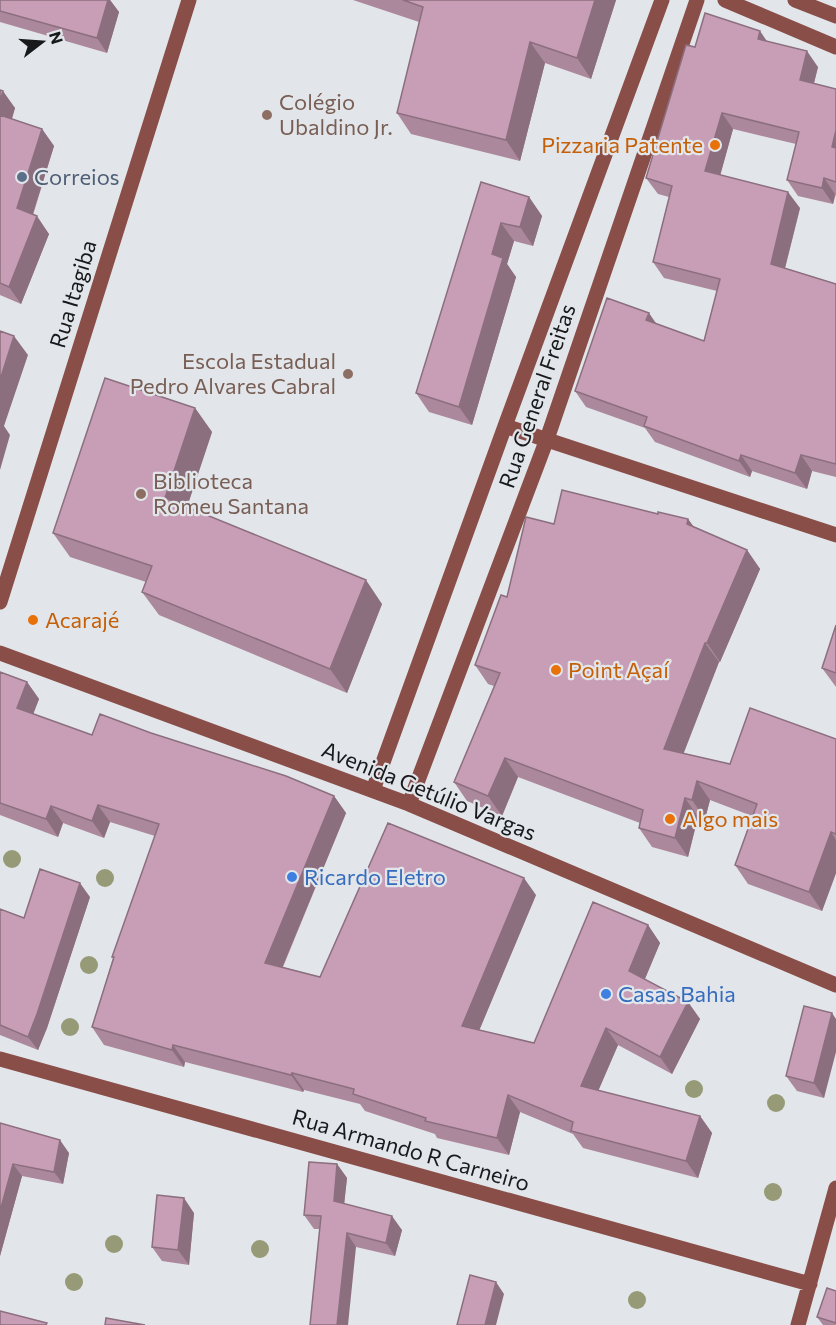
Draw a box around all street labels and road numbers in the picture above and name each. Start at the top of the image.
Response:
street label: Rua Itagiba [43,237,102,351]
street label: Rua General Freitas [492,300,581,491]
street label: Avenida Getúlio Vargas [318,735,540,846]
street label: Rua Armando R Carneiro [289,1103,533,1196]

